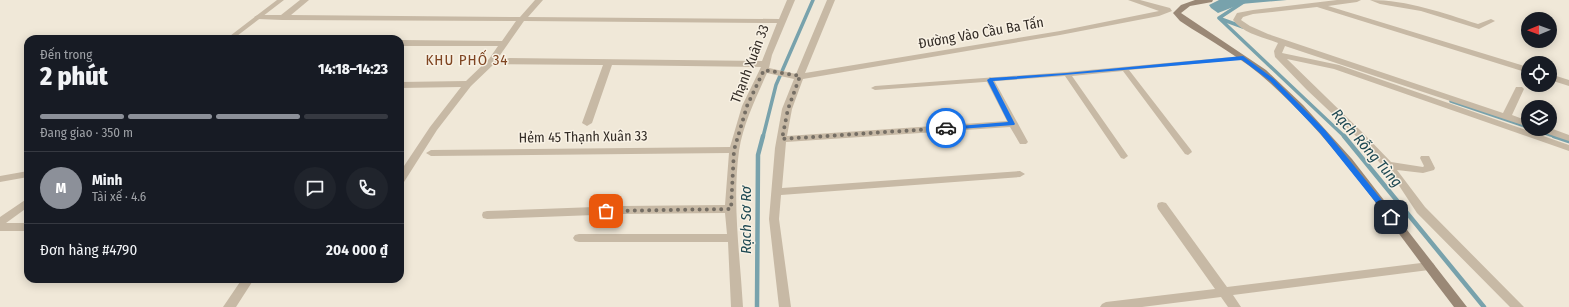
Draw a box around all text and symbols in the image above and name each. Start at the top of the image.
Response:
north arrow [1521,12,1557,48]
map controls [1521,12,1557,136]
street label: Đường Vào Cầu Ba Tấn [917,13,1045,52]
street label: Thạnh Xuân 33 [727,22,773,106]
text: Đến trong [40,47,92,62]
district label: KHU PHỐ 34 [425,49,509,69]
button: locate [1521,56,1557,92]
text: 14:18–14:23 [318,60,388,78]
text: 2 phút [40,61,108,92]
button: layers [1521,100,1557,136]
water label: Rạch Rỗng Tùng [1328,105,1406,191]
courier [926,108,966,148]
icon: car [935,117,957,139]
text: Đang giao · 350 m [40,125,133,140]
street label: Hẻm 45 Thạnh Xuân 33 [518,127,648,147]
button: chat [294,167,336,209]
button: phone [346,167,388,209]
text: Minh [92,171,122,189]
text: M [56,179,66,197]
water label: Rạch Sơ Rơ [737,185,755,254]
text: Tài xế · 4.6 [92,189,146,204]
pin [589,194,623,228]
icon: bag [595,200,617,222]
pin [1374,200,1408,234]
icon: home [1380,206,1402,228]
text: Đơn hàng #4790 [40,241,137,259]
text: 204 000 ₫ [326,241,388,259]

